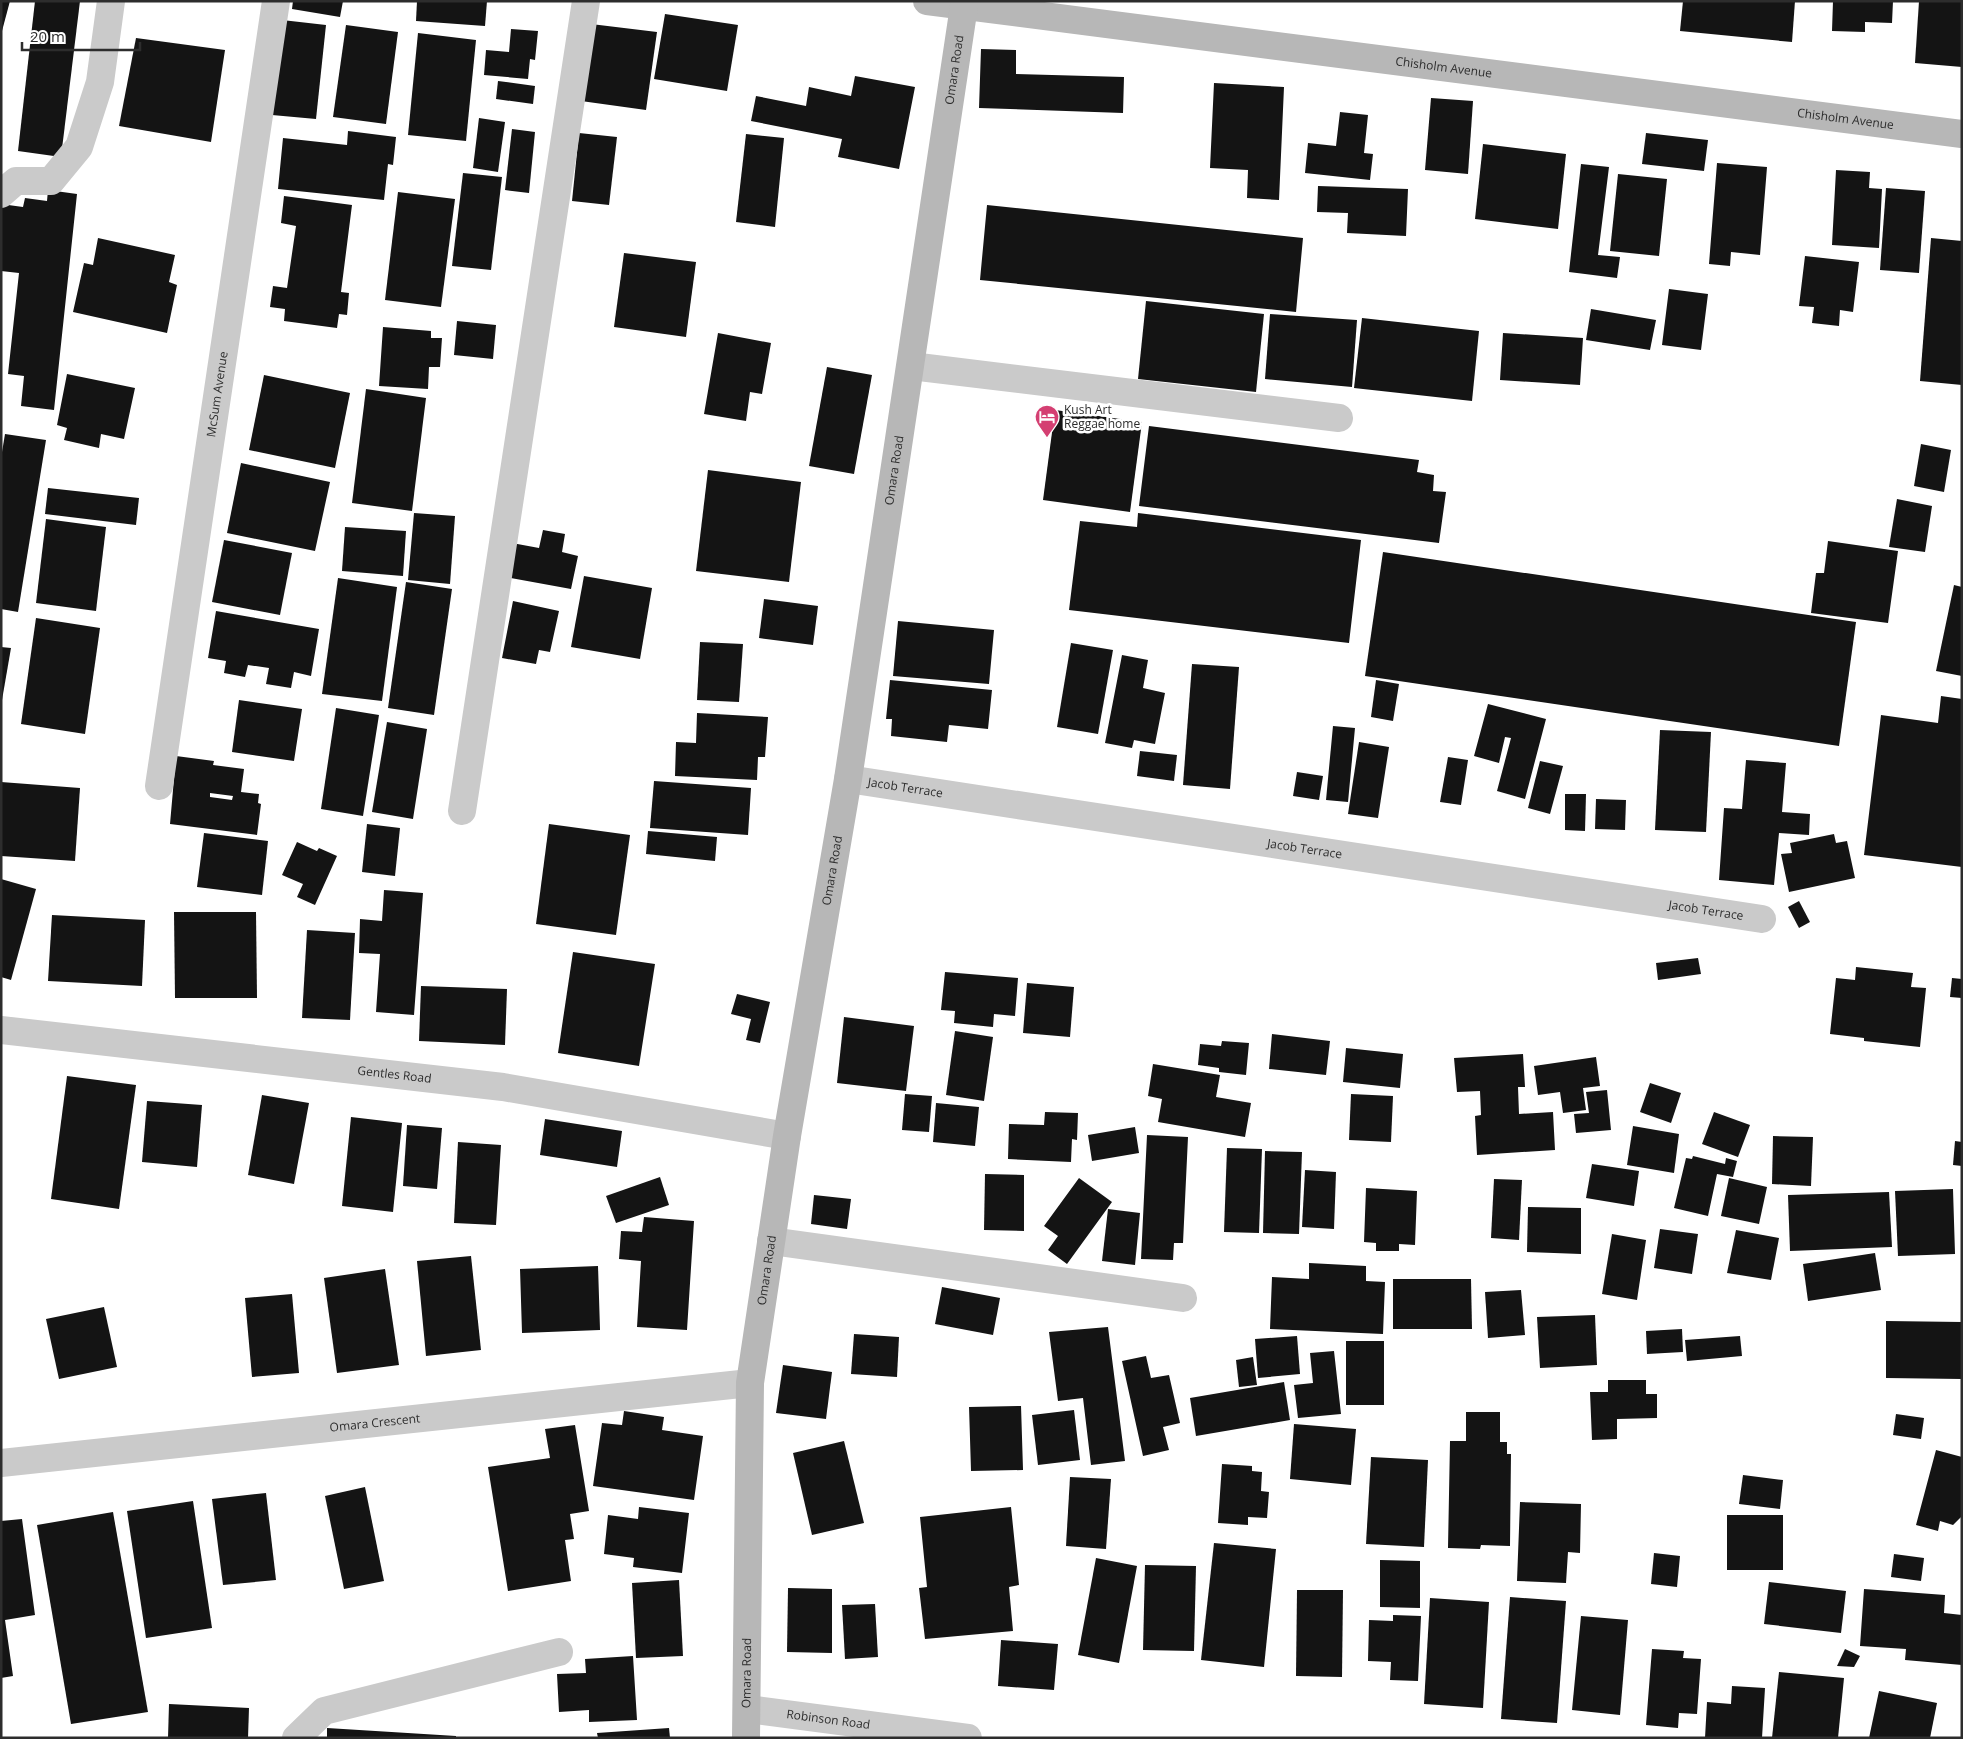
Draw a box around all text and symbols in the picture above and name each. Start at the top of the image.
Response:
scale bar [22,20,140,52]
text: 20 m [30,26,65,46]
street label: Omara Road [940,34,968,106]
street label: Chisholm Avenue [1394,52,1493,82]
street label: Chisholm Avenue [1796,104,1895,133]
street label: McSum Avenue [202,350,232,438]
place label: Kush Art Reggae home [1064,401,1140,432]
hotel icon: Kush Art Reggae home [1034,404,1060,438]
street label: Omara Road [880,434,907,506]
street label: Jacob Terrace [866,773,944,801]
street label: Omara Road [818,834,846,907]
street label: Jacob Terrace [1265,834,1344,863]
street label: Jacob Terrace [1666,896,1745,924]
street label: Gentles Road [357,1062,432,1087]
street label: Omara Road [753,1234,780,1306]
street label: Omara Crescent [329,1409,421,1436]
street label: Omara Road [737,1638,755,1708]
street label: Robinson Road [785,1705,871,1733]

